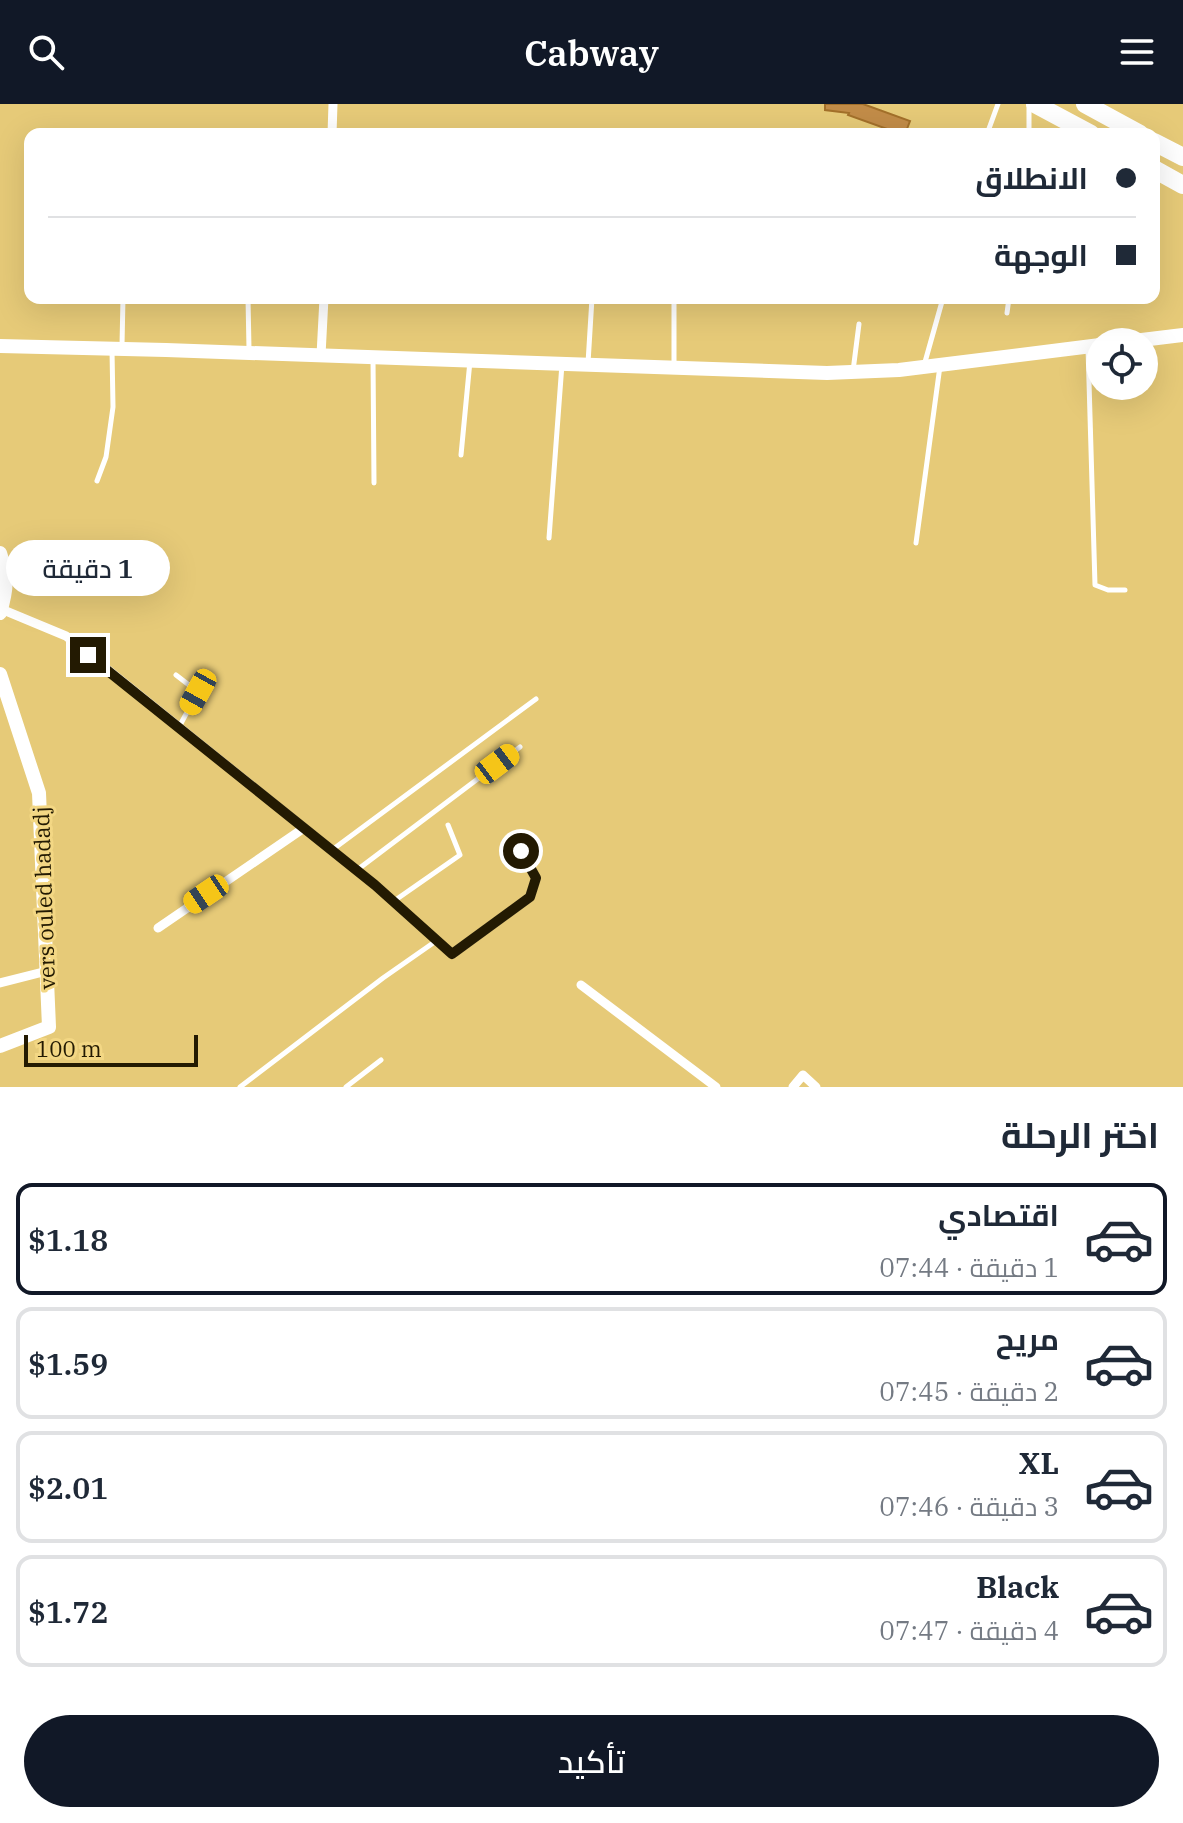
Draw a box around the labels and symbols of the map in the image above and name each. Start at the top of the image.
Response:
callout: 1 دقيقة [6,539,170,595]
route end [70,637,106,673]
car [176,665,220,719]
car [471,740,523,788]
street label: vers ouled hadadj [26,806,61,990]
route start [503,833,539,869]
car [179,871,233,917]
scale bar [24,1031,198,1067]

